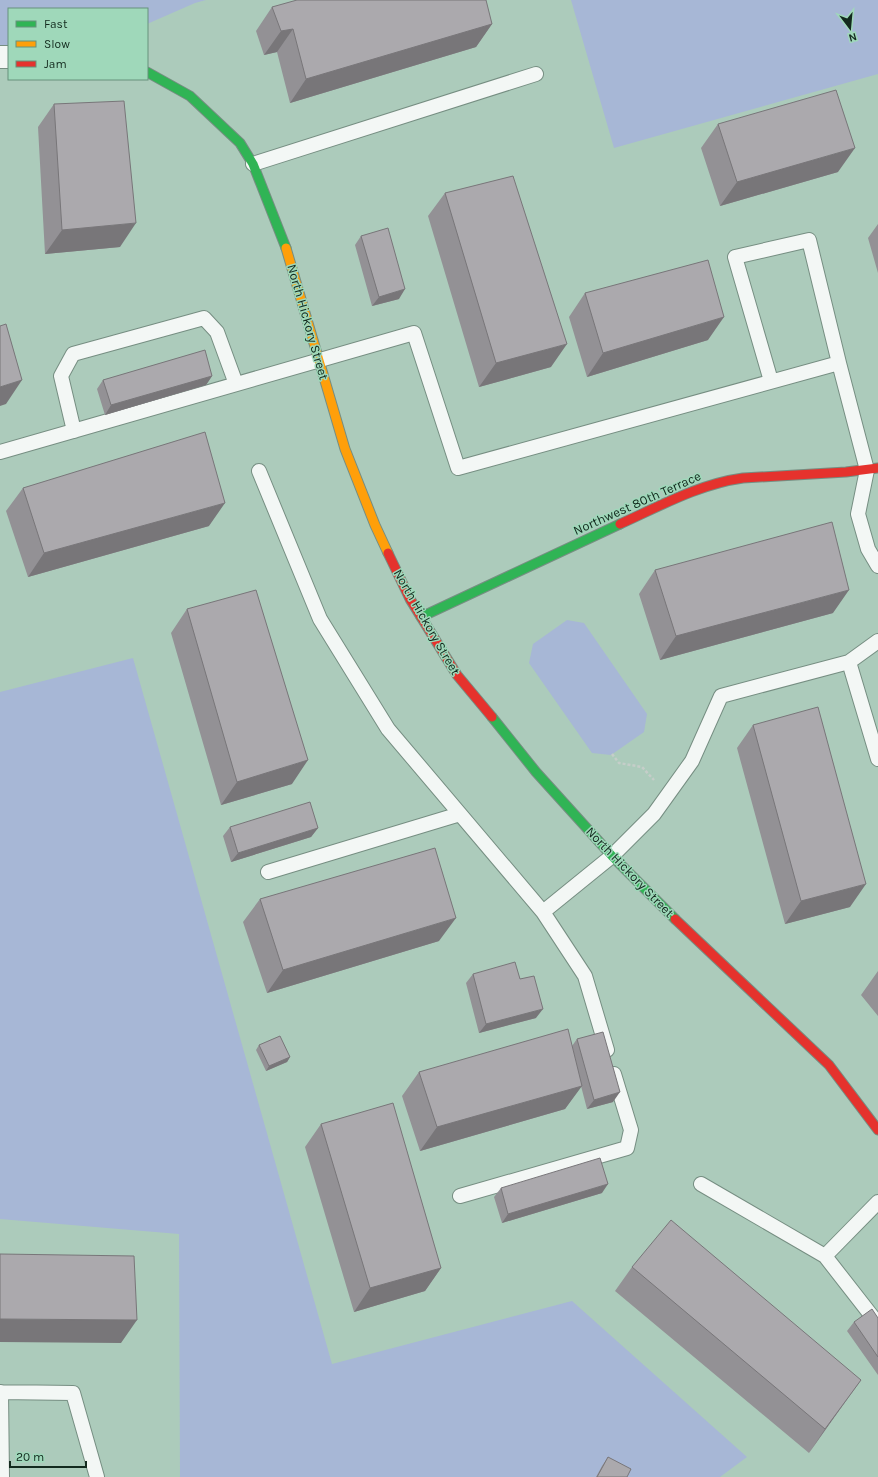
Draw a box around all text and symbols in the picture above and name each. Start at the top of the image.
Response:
legend [8,8,148,80]
north arrow [830,8,870,48]
text: Fast [44,17,68,31]
text: N [847,30,858,44]
text: Slow [44,37,70,51]
text: Jam [44,57,67,71]
street label: North Hickory Street [284,262,332,382]
street label: Northwest 80th Terrace [571,468,703,538]
street label: North Hickory Street [391,566,463,678]
street label: North Hickory Street [583,824,677,920]
scale bar [10,1443,86,1469]
text: 20 m [16,1450,44,1464]

